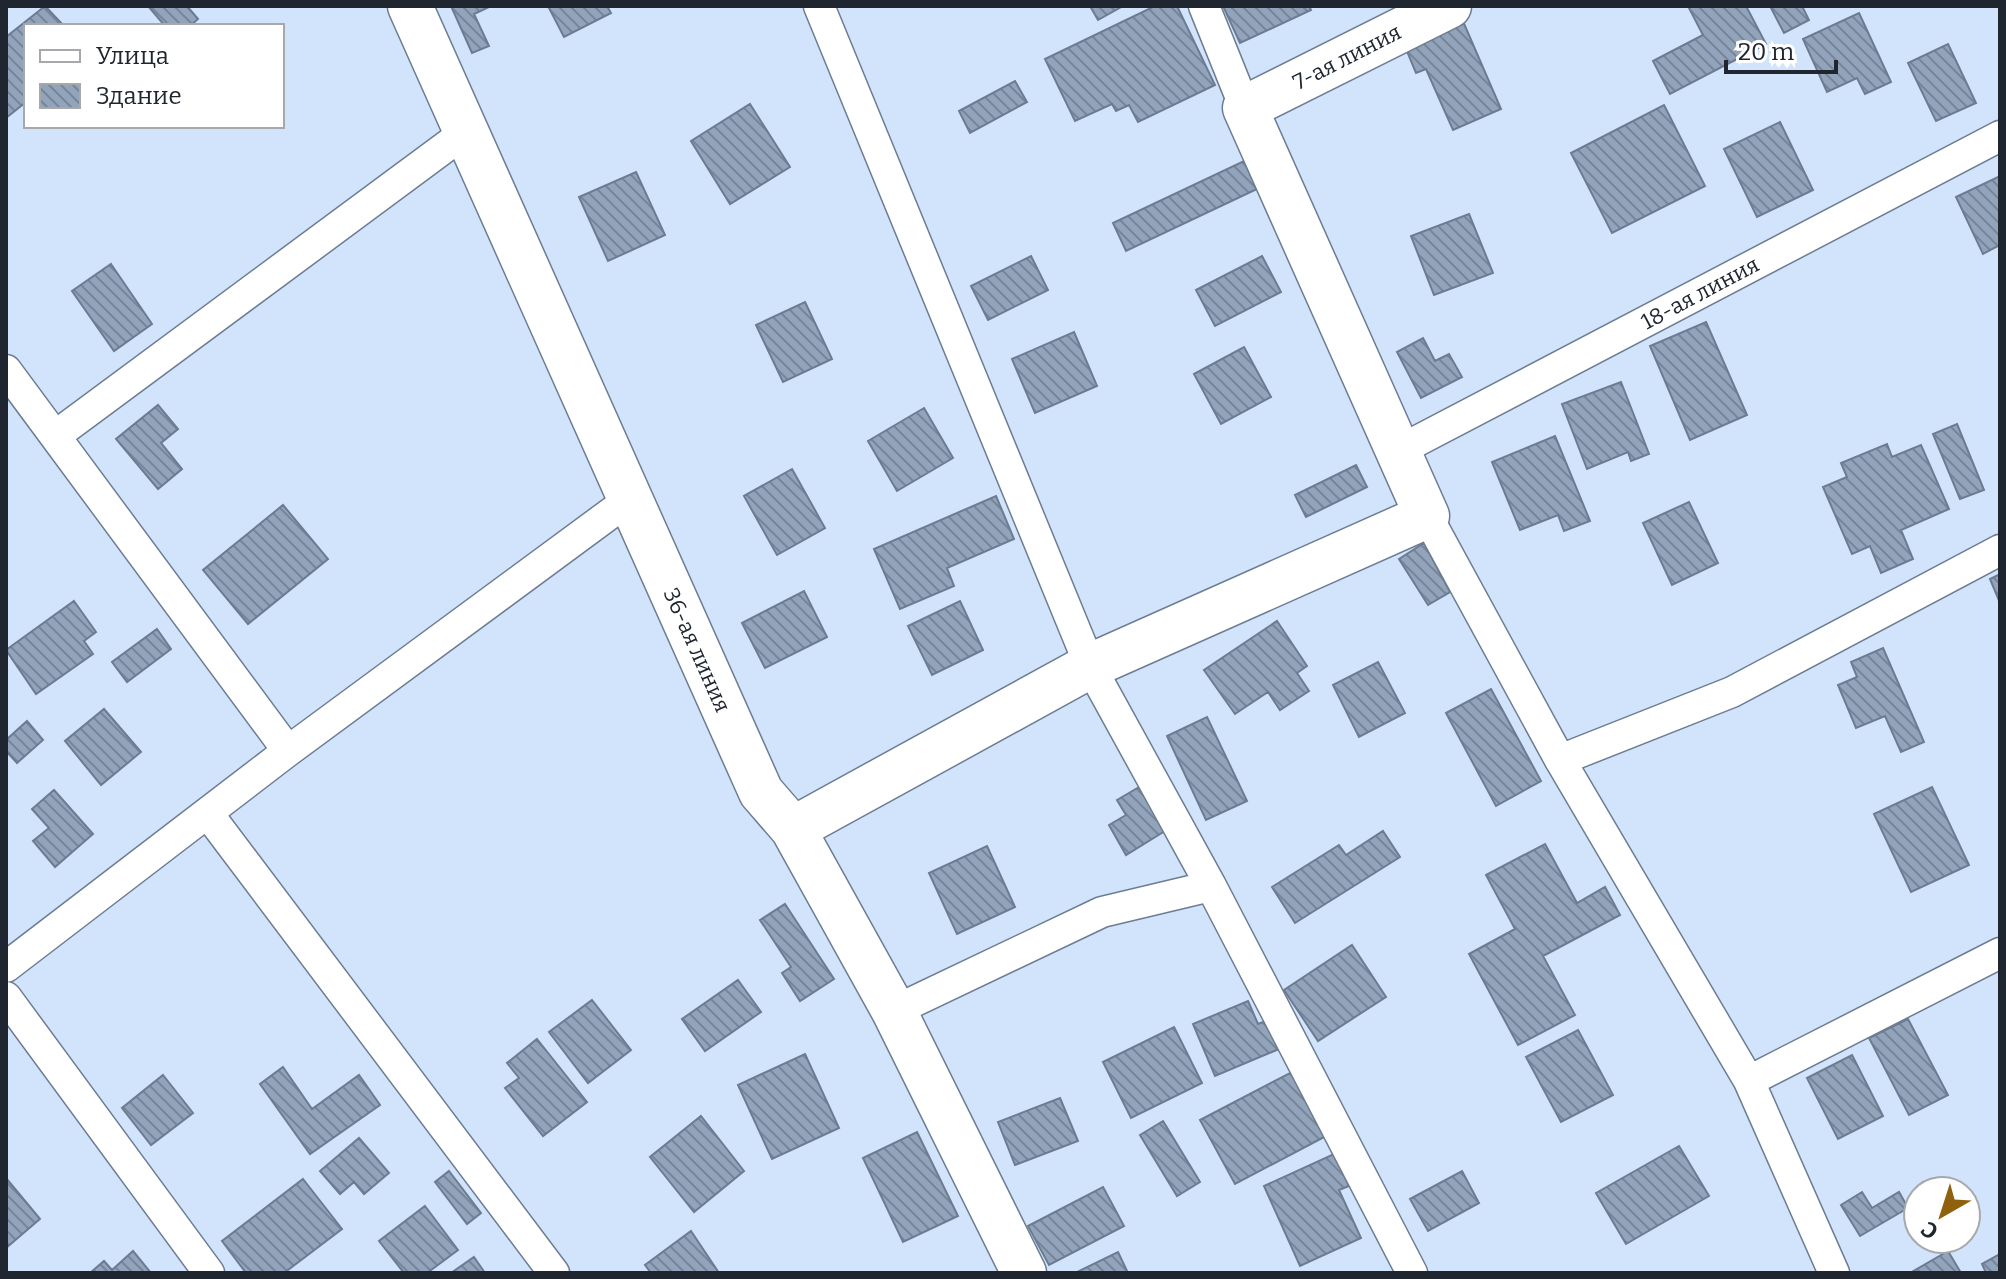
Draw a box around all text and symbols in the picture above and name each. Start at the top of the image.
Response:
street label: 7-ая линия [1288,18,1406,96]
legend [24,24,284,128]
scale bar [1726,24,1836,74]
text: 20 m [1738,38,1794,66]
text: Улица [96,42,169,70]
text: Здание [96,82,182,110]
street label: 18-ая линия [1636,251,1764,335]
street label: 36-ая линия [658,584,736,716]
north arrow [1902,1175,1982,1255]
text: С [1916,1215,1944,1245]

